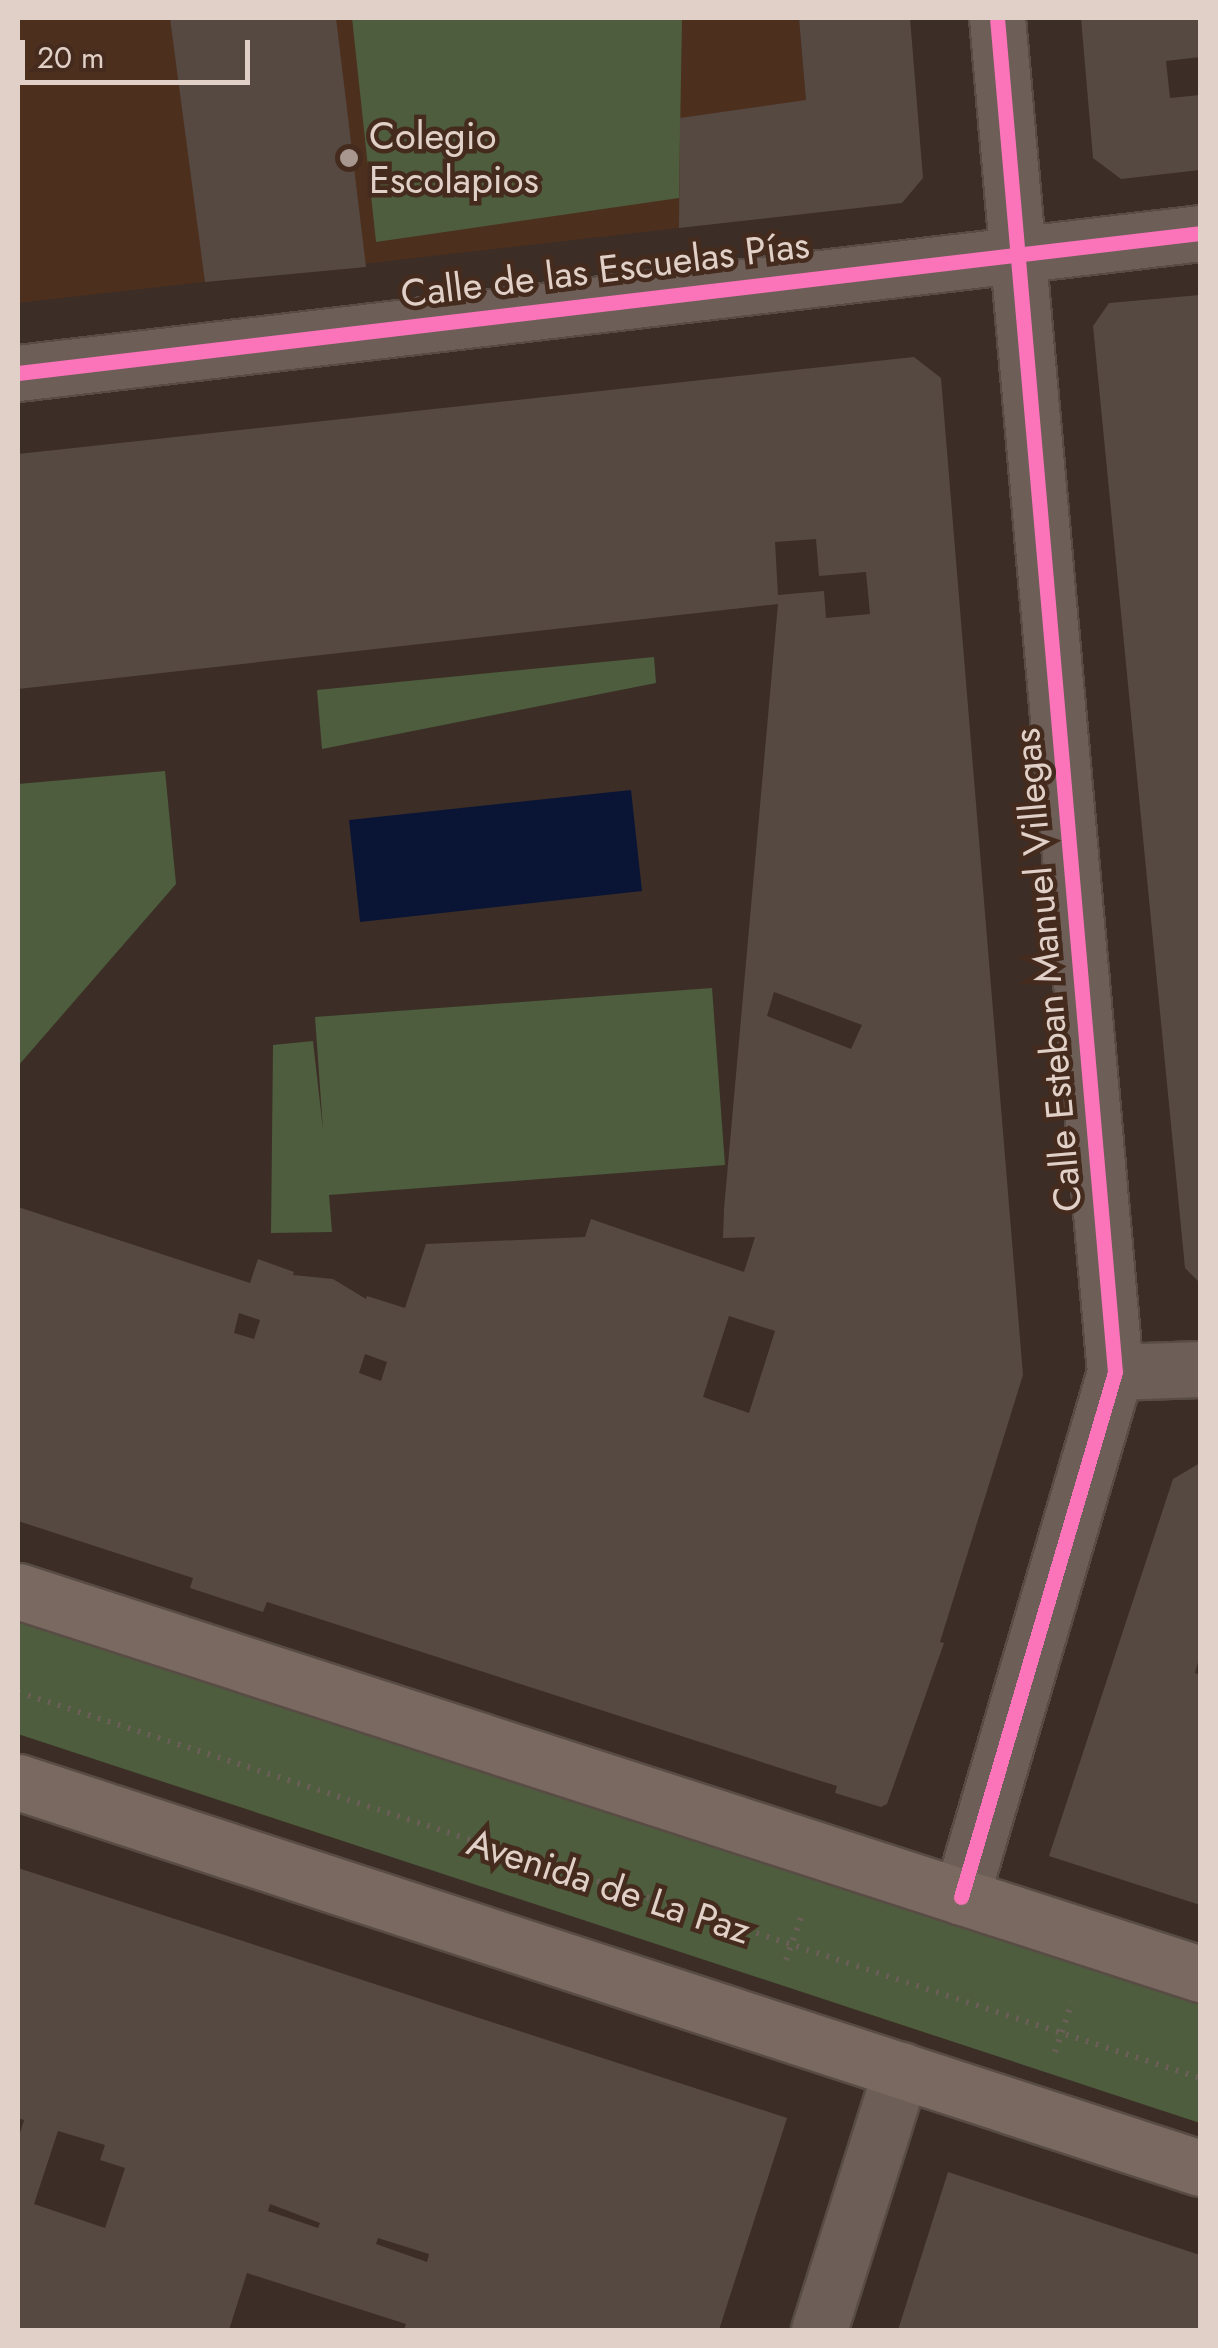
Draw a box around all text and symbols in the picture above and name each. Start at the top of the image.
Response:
scale bar [25,20,255,82]
text: 20 m [37,36,104,79]
place label: Colegio Escolapios [369,113,539,202]
marker: Colegio Escolapios [338,147,360,169]
street label: Calle de las Escuelas Pías [398,221,812,317]
street label: Calle Esteban Manuel Villegas [1003,726,1091,1214]
street label: Avenida de La Paz [462,1819,756,1953]

